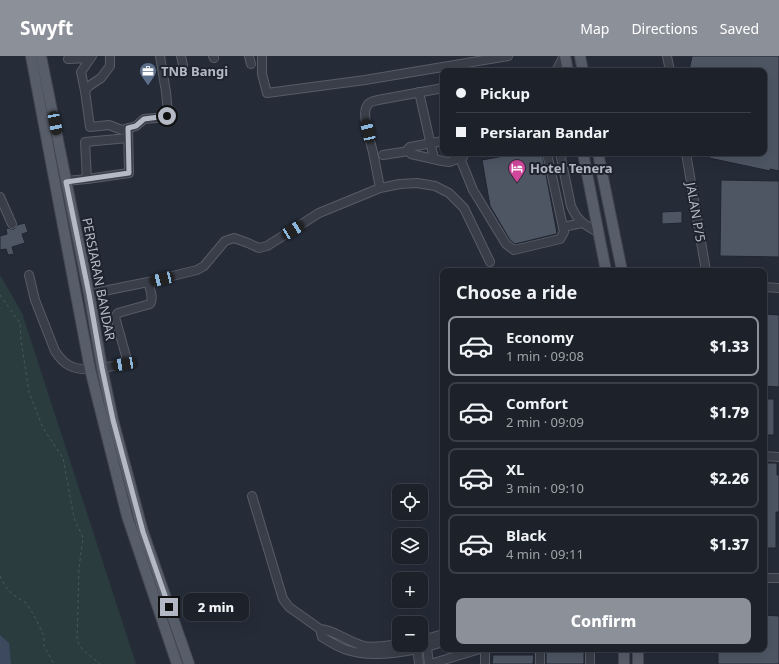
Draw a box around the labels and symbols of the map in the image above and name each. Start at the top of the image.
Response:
office icon: TNB Bangi [138,61,158,86]
place label: TNB Bangi [161,62,228,80]
route start [158,107,176,125]
car [47,110,63,136]
car [359,118,377,144]
hotel icon: Hotel Tenera [507,158,527,183]
place label: Hotel Tenera [530,159,613,177]
street label: JALAN P/5 [682,179,710,243]
street label: PERSIARAN BANDAR [78,216,120,342]
car [280,219,306,241]
car [149,270,175,288]
car [111,356,137,372]
callout: 2 min [183,593,249,621]
route end [160,598,178,616]

